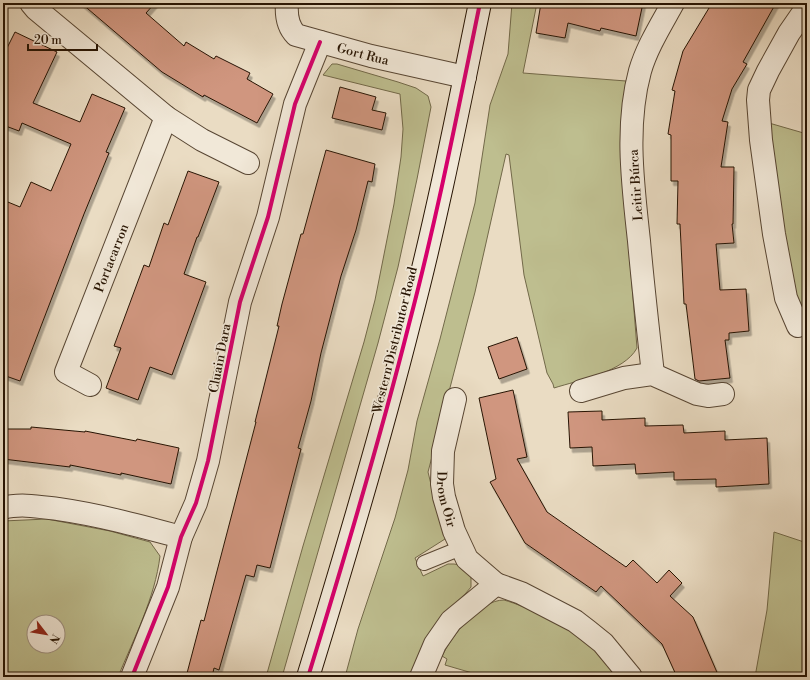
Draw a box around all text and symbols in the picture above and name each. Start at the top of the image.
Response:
scale bar [28,26,97,52]
text: 20 m [34,33,62,48]
street label: Gort Rua [335,40,391,69]
street label: Leitir Búrca [625,148,646,221]
street label: Portacarron [91,221,132,295]
street label: Western Distributor Road [369,265,421,416]
street label: Cluain Dara [205,322,235,394]
street label: Drom Oir [433,471,460,530]
north arrow [26,614,66,654]
text: N [45,631,62,646]

